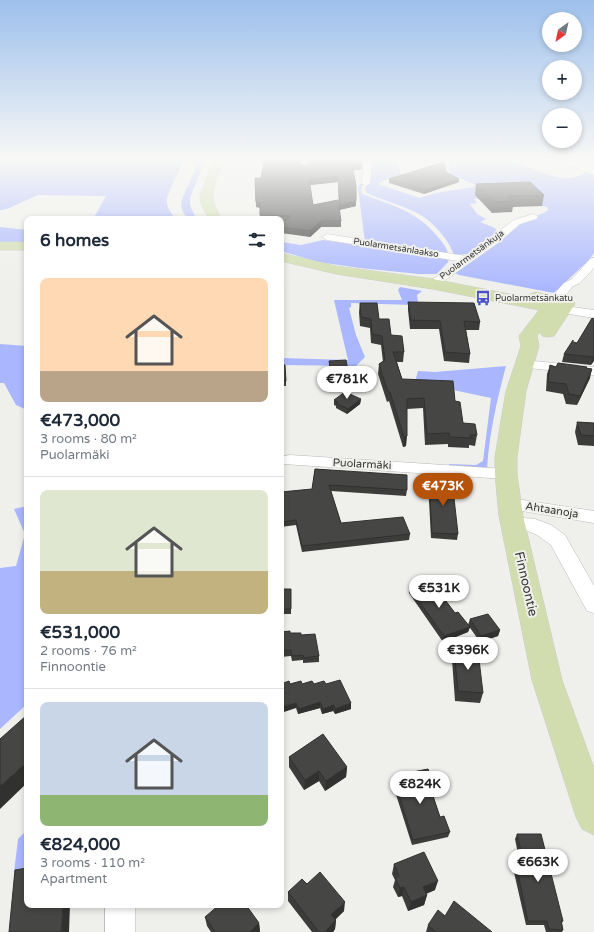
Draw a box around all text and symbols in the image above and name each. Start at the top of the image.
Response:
north arrow [542,12,582,52]
map controls [542,12,582,148]
button: + [542,60,582,100]
button: − [542,108,582,148]
street label: Puolarmetsänkuja [438,228,506,282]
icon: filters [246,229,268,251]
text: 6 homes [40,230,109,251]
street label: Puolarmetsänlaakso [352,236,440,260]
bus stop icon: Puolarmetsänkatu [474,289,492,307]
place label: Puolarmetsänkatu [495,293,573,304]
icon: home [118,304,190,376]
pin: €781K [319,366,375,400]
text: €781K [326,371,368,387]
text: €473,000 [40,410,120,431]
text: 3 rooms · 80 m² [40,431,137,447]
text: Puolarmäki [40,447,110,463]
street label: Puolarmäki [332,456,392,472]
pin: €473K [415,473,471,507]
text: €473K [422,478,464,494]
street label: Ahtaanoja [524,499,580,521]
icon: home [118,516,190,588]
street label: Finnoontie [511,550,541,618]
pin: €531K [411,575,467,609]
text: €531K [418,580,460,596]
text: €531,000 [40,622,120,643]
pin: €396K [440,637,496,671]
text: €396K [447,642,489,658]
text: 2 rooms · 76 m² [40,643,137,659]
text: Finnoontie [40,659,106,675]
icon: home [118,728,190,800]
pin: €824K [392,771,448,805]
text: €824K [399,776,441,792]
text: €824,000 [40,834,120,855]
pin: €663K [510,849,566,883]
text: €663K [517,854,559,870]
text: 3 rooms · 110 m² [40,855,145,871]
text: Apartment [40,871,107,887]

